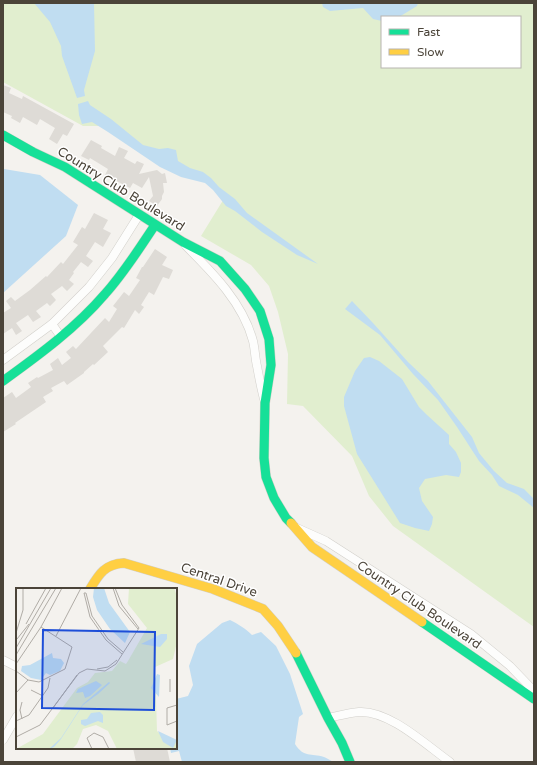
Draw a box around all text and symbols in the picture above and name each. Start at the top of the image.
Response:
legend [381,16,521,68]
text: Fast [417,25,441,39]
text: Slow [417,45,444,59]
street label: Country Club Boulevard [54,143,188,235]
street label: Country Club Boulevard [354,557,484,653]
street label: Central Drive [179,559,259,601]
inset map [16,588,177,749]

